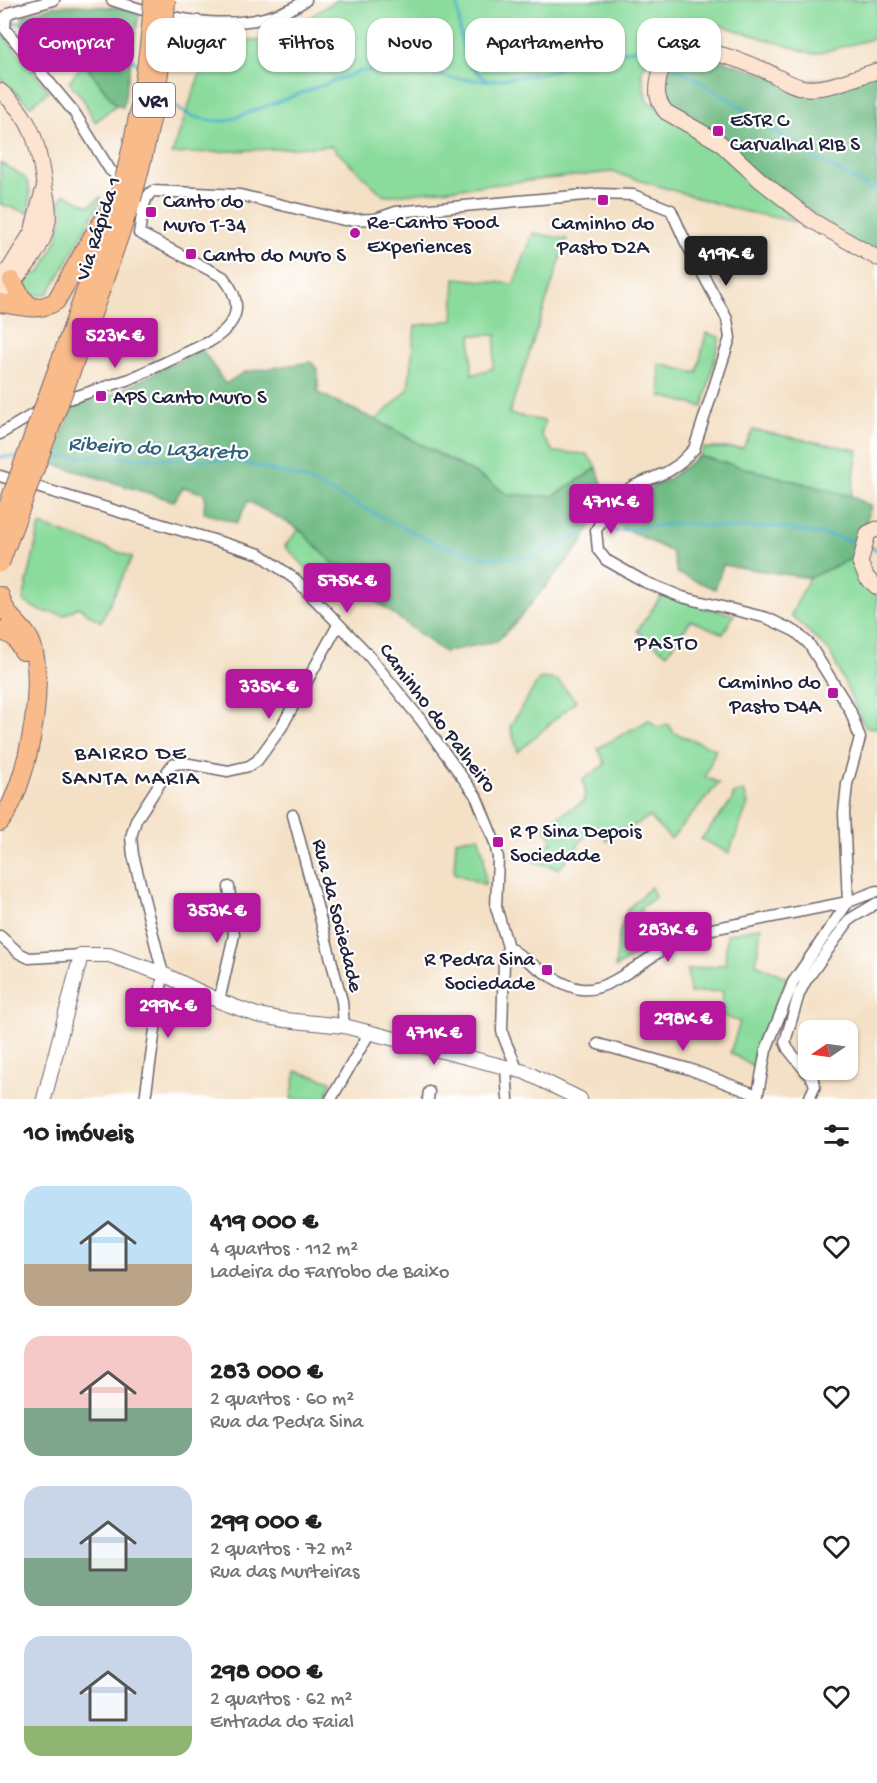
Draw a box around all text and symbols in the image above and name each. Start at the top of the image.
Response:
chip: Comprar [18,18,134,72]
chip: Alugar [146,18,246,72]
chip: Filtros [258,18,355,72]
chip: Novo [367,18,453,72]
chip: Apartamento [465,18,625,72]
chip: Casa [637,18,721,72]
road number: VR1 [133,83,175,117]
place label: ESTR C Carvalhal RIB S [730,110,860,159]
marker: ESTR C Carvalhal RIB S [711,124,725,138]
street label: Via Rápida 1 [71,174,129,285]
place label: Canto do Muro T-34 [163,191,246,240]
marker: Caminho do Pasto D2A [596,193,610,207]
marker: Canto do Muro T-34 [144,205,158,219]
place label: Re-Canto Food Experiences [367,212,499,261]
place label: Caminho do Pasto D2A [552,213,655,262]
marker: Re-Canto Food Experiences [348,226,362,240]
pin: 419K € [677,236,775,287]
text: 419K € [698,244,754,267]
place label: Canto do Muro S [203,245,346,270]
marker: Canto do Muro S [184,247,198,261]
pin: 523K € [66,318,164,369]
text: 523K € [86,326,144,349]
place label: APS Canto Muro S [113,387,267,412]
marker: APS Canto Muro S [94,389,108,403]
water label: Ribeiro do Lazareto [67,432,250,468]
pin: 471K € [562,484,660,535]
text: 471K € [583,492,639,515]
pin: 575K € [298,563,396,614]
text: 575K € [317,571,377,594]
district label: PASTO [634,632,699,658]
street label: Caminho do Palheiro [372,639,501,799]
pin: 335K € [220,669,318,720]
place label: Caminho do Pasto D4A [718,672,823,721]
text: 335K € [240,677,298,700]
marker: Caminho do Pasto D4A [826,686,840,700]
district label: BAIRRO DE SANTA MARIA [62,742,200,793]
place label: R P Sina Depois Sociedade [510,821,643,870]
marker: R P Sina Depois Sociedade [491,835,505,849]
street label: Rua da Sociedade [305,837,367,996]
pin: 353K € [168,893,266,944]
text: 353K € [188,901,246,924]
pin: 283K € [619,912,717,963]
text: 283K € [639,920,697,943]
place label: R Pedra Sina Sociedade [424,949,536,998]
marker: R Pedra Sina Sociedade [540,963,554,977]
pin: 299K € [119,988,217,1039]
text: 299K € [139,996,197,1019]
pin: 298K € [634,1001,732,1052]
text: 298K € [654,1009,712,1032]
pin: 471K € [385,1015,483,1066]
north arrow [798,1020,858,1080]
map controls [798,1020,858,1080]
text: 471K € [406,1023,462,1046]
icon: filters [820,1119,853,1152]
text: 10 imóveis [24,1120,133,1151]
text: 419 000 € [210,1208,318,1239]
icon: home [72,1210,144,1282]
icon: heart [820,1230,853,1263]
text: 4 quartos · 112 m² [210,1239,358,1262]
text: Ladeira do Farrobo de Baixo [210,1262,449,1285]
text: 283 000 € [210,1358,323,1389]
icon: home [72,1360,144,1432]
icon: heart [820,1380,853,1413]
text: 2 quartos · 60 m² [210,1389,354,1412]
text: Rua da Pedra Sina [210,1412,363,1435]
text: 299 000 € [210,1508,321,1539]
icon: home [72,1510,144,1582]
icon: heart [820,1530,853,1563]
text: 2 quartos · 72 m² [210,1539,353,1562]
text: Rua das Murteiras [210,1562,359,1585]
text: 298 000 € [210,1658,322,1689]
icon: home [72,1660,144,1732]
icon: heart [820,1680,853,1713]
text: 2 quartos · 62 m² [210,1689,353,1712]
text: Entrada do Faial [210,1712,354,1735]

